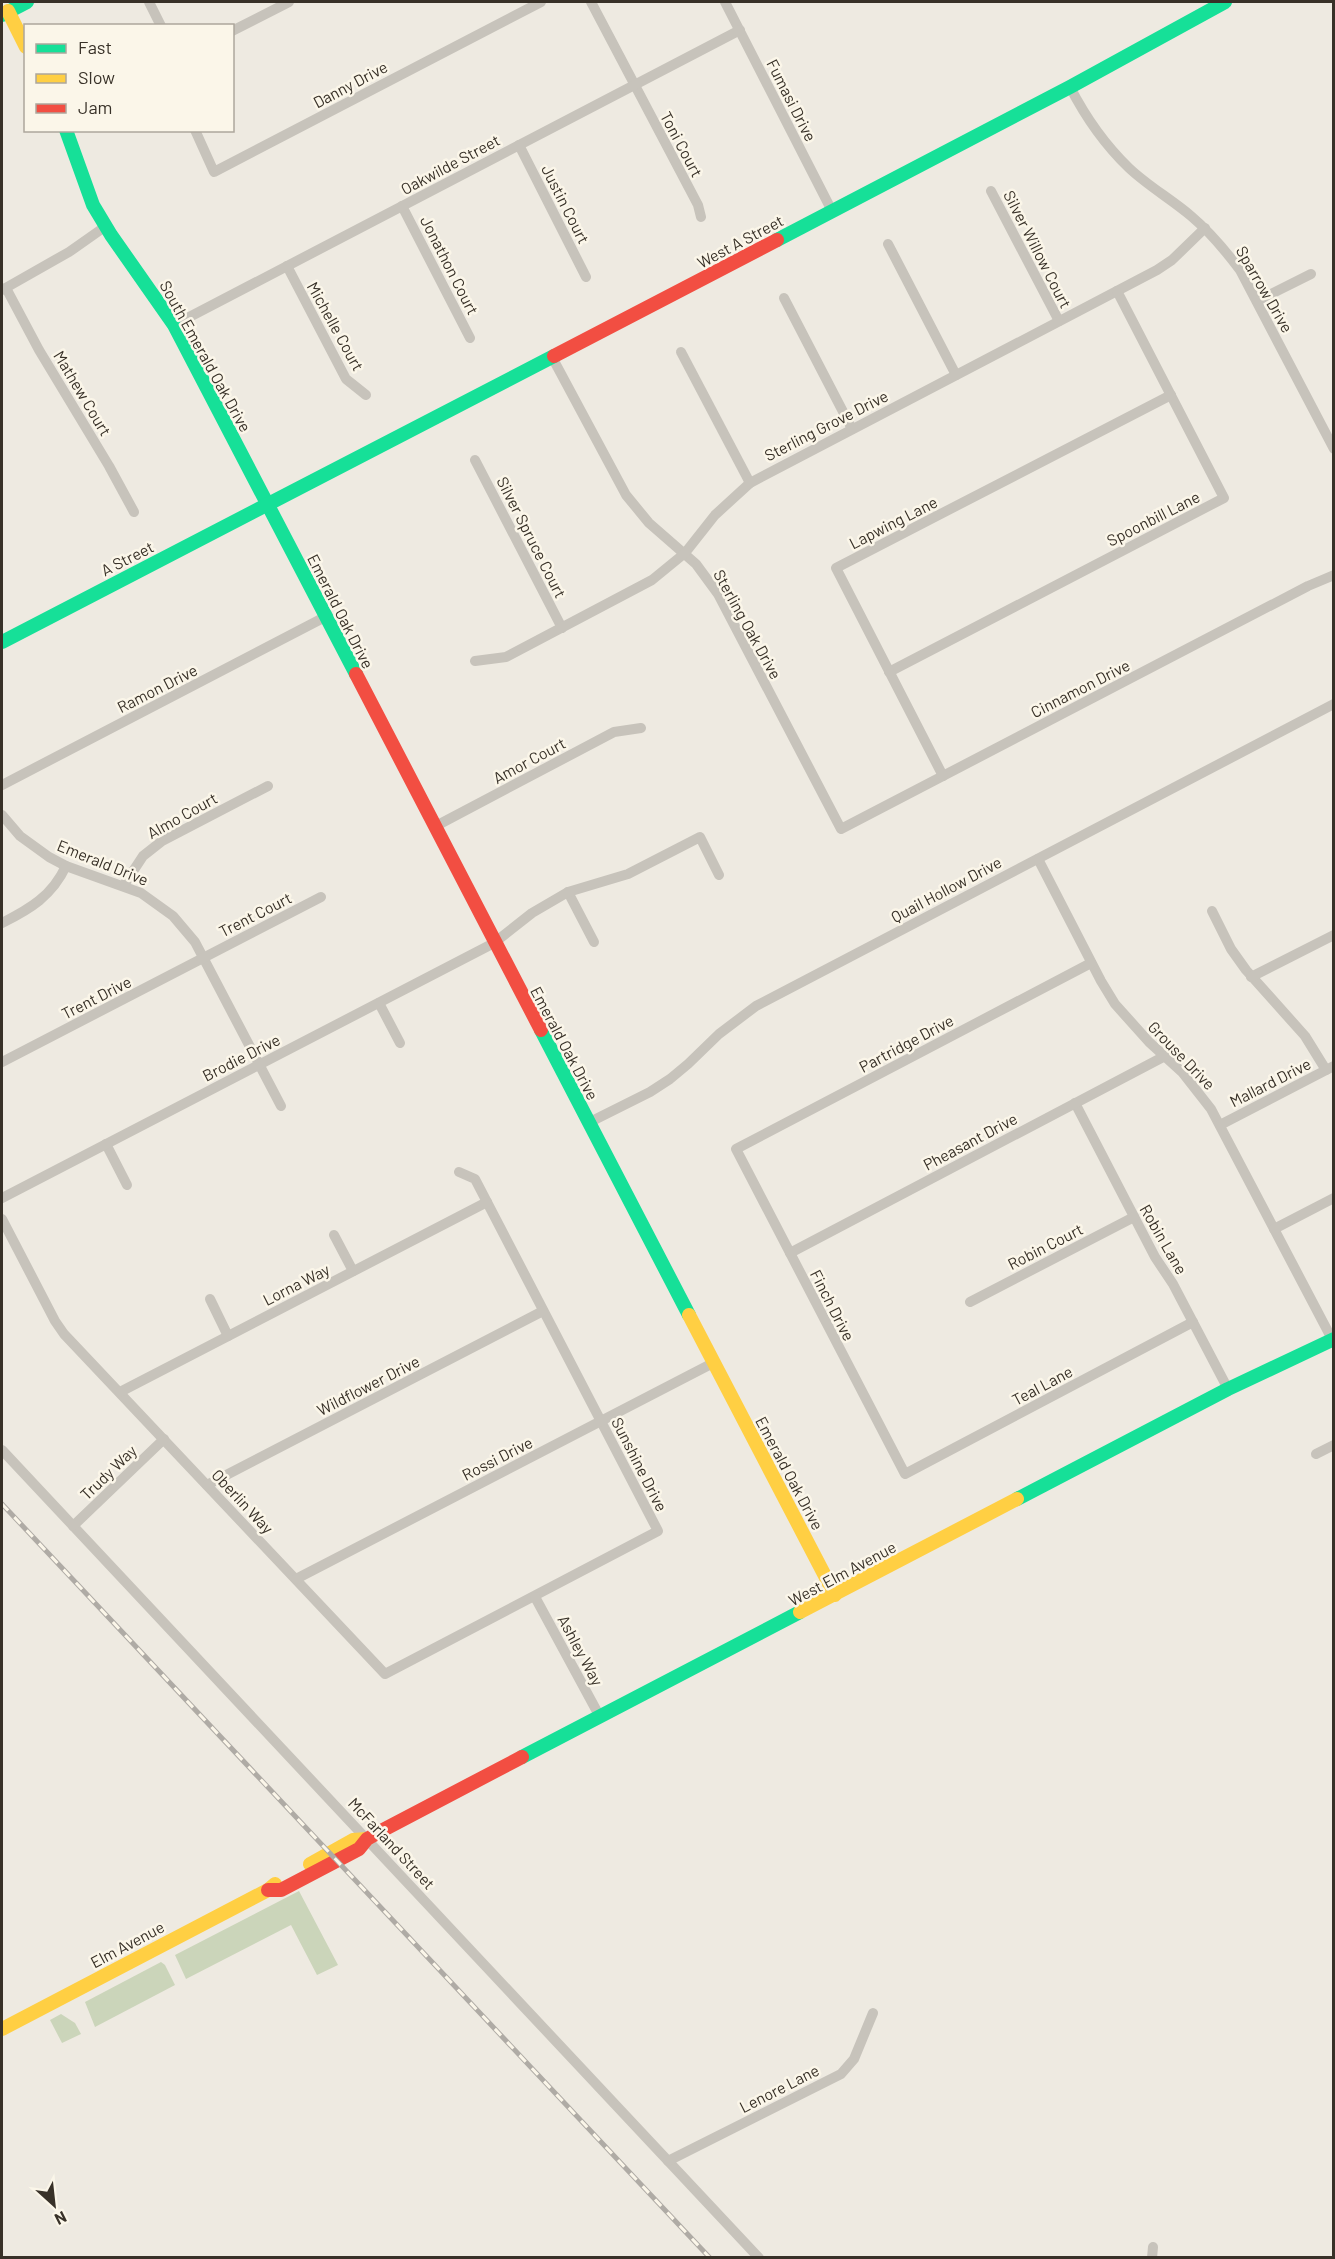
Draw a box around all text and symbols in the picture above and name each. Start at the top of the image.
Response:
legend [24,24,234,132]
text: Fast [78,36,112,58]
street label: Fumasi Drive [763,56,821,144]
street label: Danny Drive [310,57,390,111]
text: Slow [78,66,115,88]
text: Jam [78,96,112,118]
street label: Toni Court [657,108,707,180]
street label: Oakwilde Street [397,130,503,198]
street label: Justin Court [538,161,594,247]
street label: Silver Willow Court [1000,187,1076,311]
street label: West A Street [694,210,786,272]
street label: Jonathon Court [417,212,483,318]
street label: Sparrow Drive [1233,242,1297,336]
street label: South Emerald Oak Drive [156,277,256,435]
street label: Michelle Court [304,278,368,374]
street label: Mathew Court [50,347,116,439]
street label: Sterling Grove Drive [761,386,891,464]
street label: Silver Spruce Court [493,473,571,601]
street label: Spoonbill Lane [1103,486,1203,550]
street label: Lapwing Lane [846,492,940,552]
street label: A Street [97,537,157,579]
street label: Emerald Oak Drive [304,551,378,671]
street label: Sterling Oak Drive [710,566,786,682]
street label: Cinnamon Drive [1027,655,1133,721]
street label: Ramon Drive [114,660,200,716]
street label: Amor Court [489,733,569,787]
street label: Almo Court [144,788,220,842]
street label: Emerald Drive [55,835,151,889]
street label: Quail Hollow Drive [888,852,1004,926]
street label: Trent Court [215,888,295,940]
street label: Trent Drive [58,971,134,1023]
street label: Emerald Oak Drive [527,983,603,1103]
street label: Partridge Drive [856,1010,956,1076]
street label: Grouse Drive [1145,1017,1219,1093]
street label: Brodie Drive [199,1029,283,1085]
street label: Mallard Drive [1226,1053,1314,1111]
street label: Pheasant Drive [920,1108,1020,1174]
street label: Robin Lane [1136,1201,1192,1277]
street label: Robin Court [1004,1219,1086,1273]
street label: Lorna Way [259,1259,333,1309]
street label: Finch Drive [807,1266,859,1344]
street label: Wildflower Drive [313,1351,423,1419]
street label: Teal Lane [1008,1361,1076,1409]
street label: Emerald Oak Drive [752,1413,828,1533]
street label: Sunshine Drive [608,1414,672,1514]
street label: Rossi Drive [459,1432,535,1484]
street label: Trudy Way [76,1440,140,1503]
street label: Oberlin Way [208,1465,278,1538]
street label: West Elm Avenue [785,1537,899,1609]
street label: Ashley Way [554,1611,608,1689]
street label: McFarland Street [345,1793,439,1893]
street label: Elm Avenue [87,1917,167,1971]
street label: Lenore Lane [736,2060,822,2116]
north arrow [24,2175,84,2235]
text: N [52,2208,70,2230]

